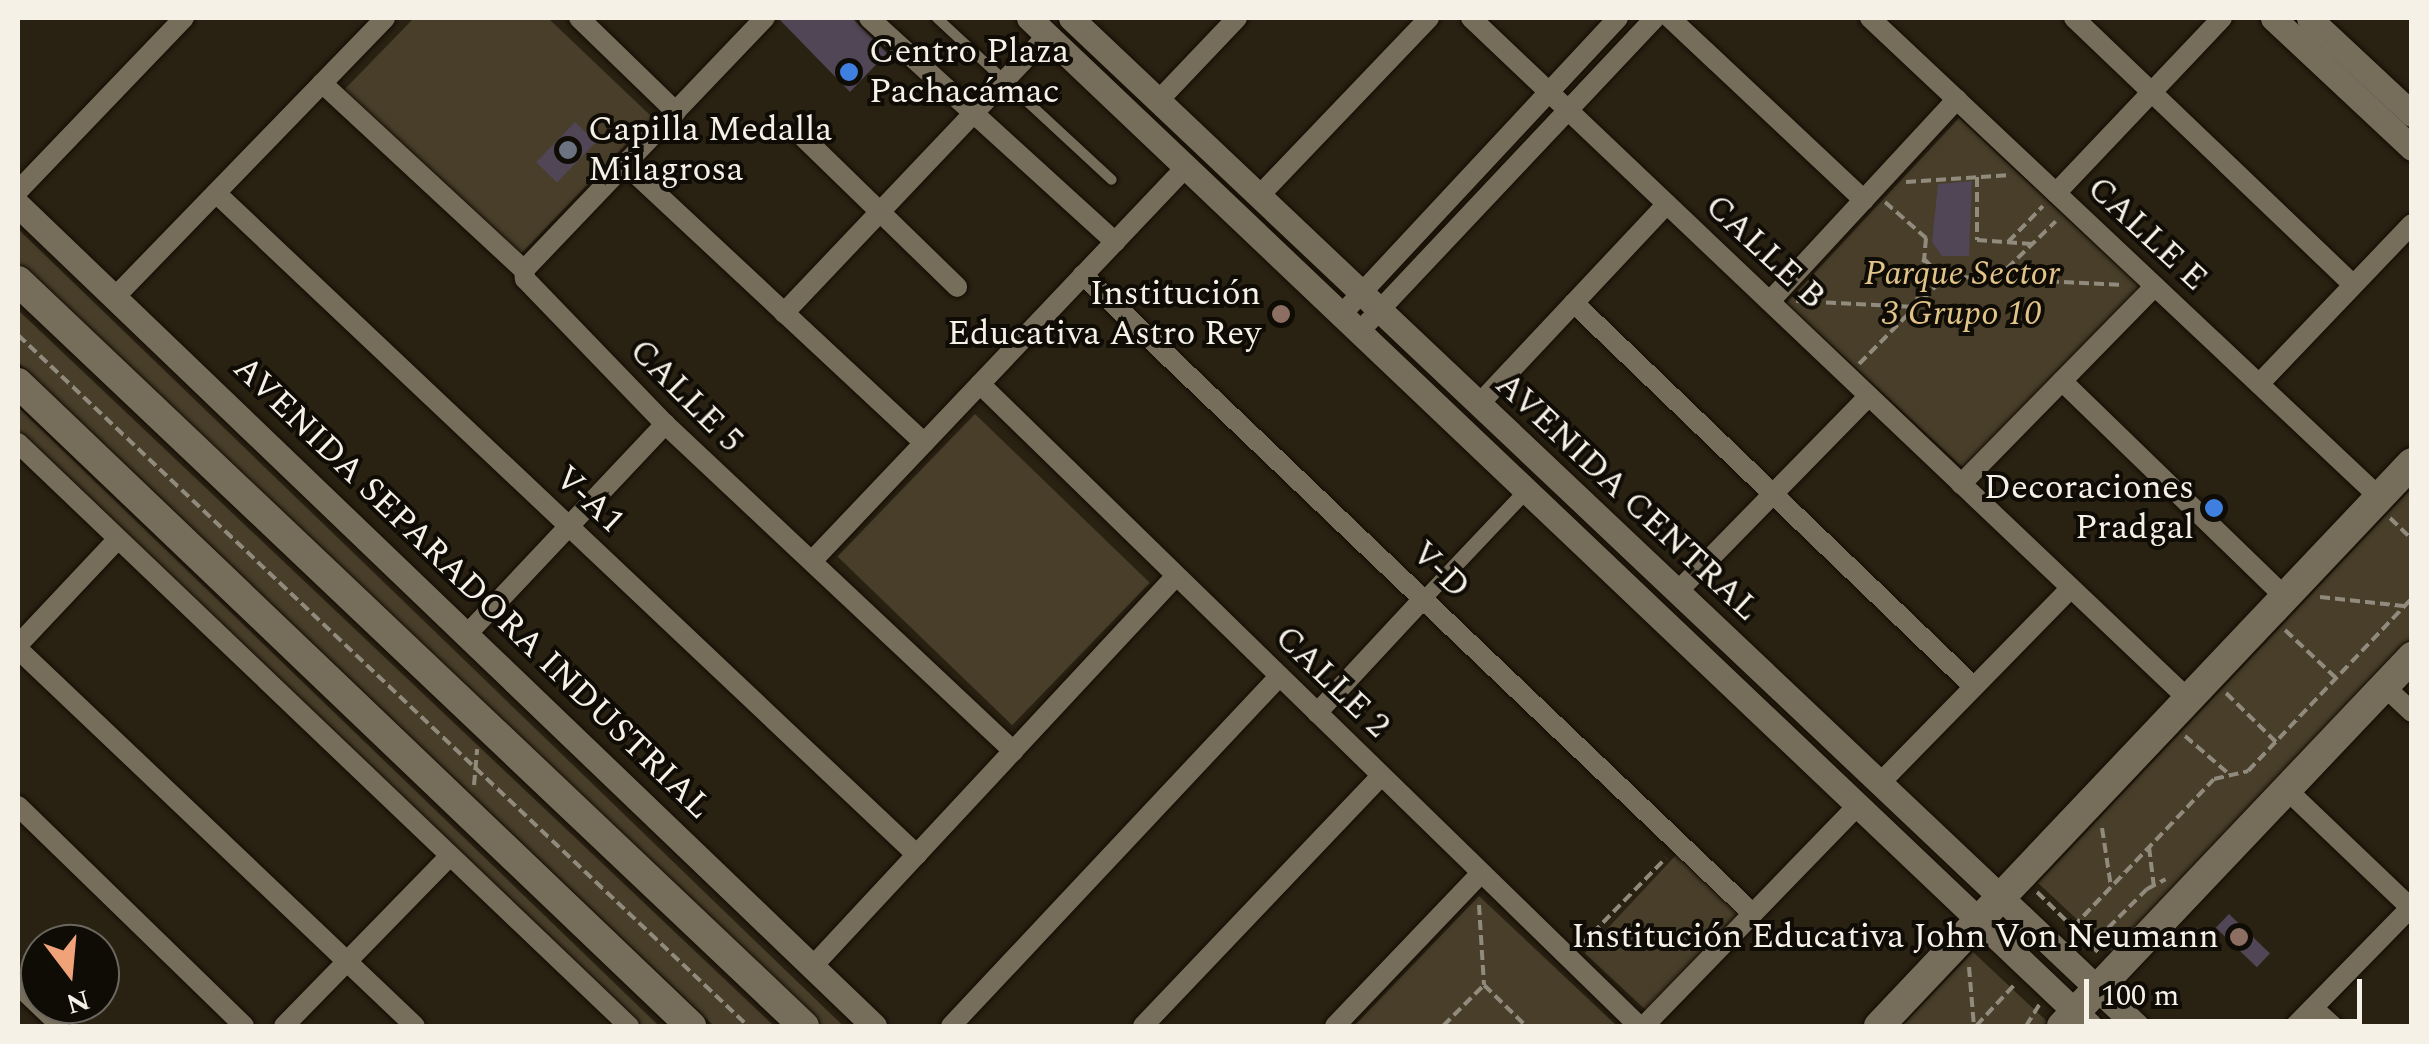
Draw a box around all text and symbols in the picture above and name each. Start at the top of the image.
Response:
place label: Centro Plaza Pachacámac [869,31,1069,113]
marker: Centro Plaza Pachacámac [838,61,860,83]
place label: Capilla Medalla Milagrosa [588,109,832,191]
marker: Capilla Medalla Milagrosa [557,139,579,161]
street label: CALLE E [2078,168,2216,300]
street label: CALLE B [1696,186,1834,318]
park label: Parque Sector 3 Grupo 10 [1864,253,2060,335]
place label: Institución Educativa Astro Rey [947,273,1261,355]
marker: Institución Educativa Astro Rey [1270,303,1292,325]
street label: CALLE 5 [620,330,752,462]
street label: AVENIDA SEPARADORA INDUSTRIAL [224,348,720,828]
street label: AVENIDA CENTRAL [1486,364,1768,630]
street label: V-A1 [545,457,633,543]
place label: Decoraciones Pradgal [1984,467,2194,549]
marker: Decoraciones Pradgal [2203,497,2225,519]
street label: V-D [1402,532,1478,608]
street label: CALLE 2 [1266,617,1398,747]
place label: Institución Educativa John Von Neumann [1571,916,2219,958]
north arrow [20,924,120,1024]
marker: Institución Educativa John Von Neumann [2228,926,2250,948]
scale bar [2089,959,2366,1021]
text: 100 m [2101,973,2179,1019]
text: N [61,978,95,1025]

